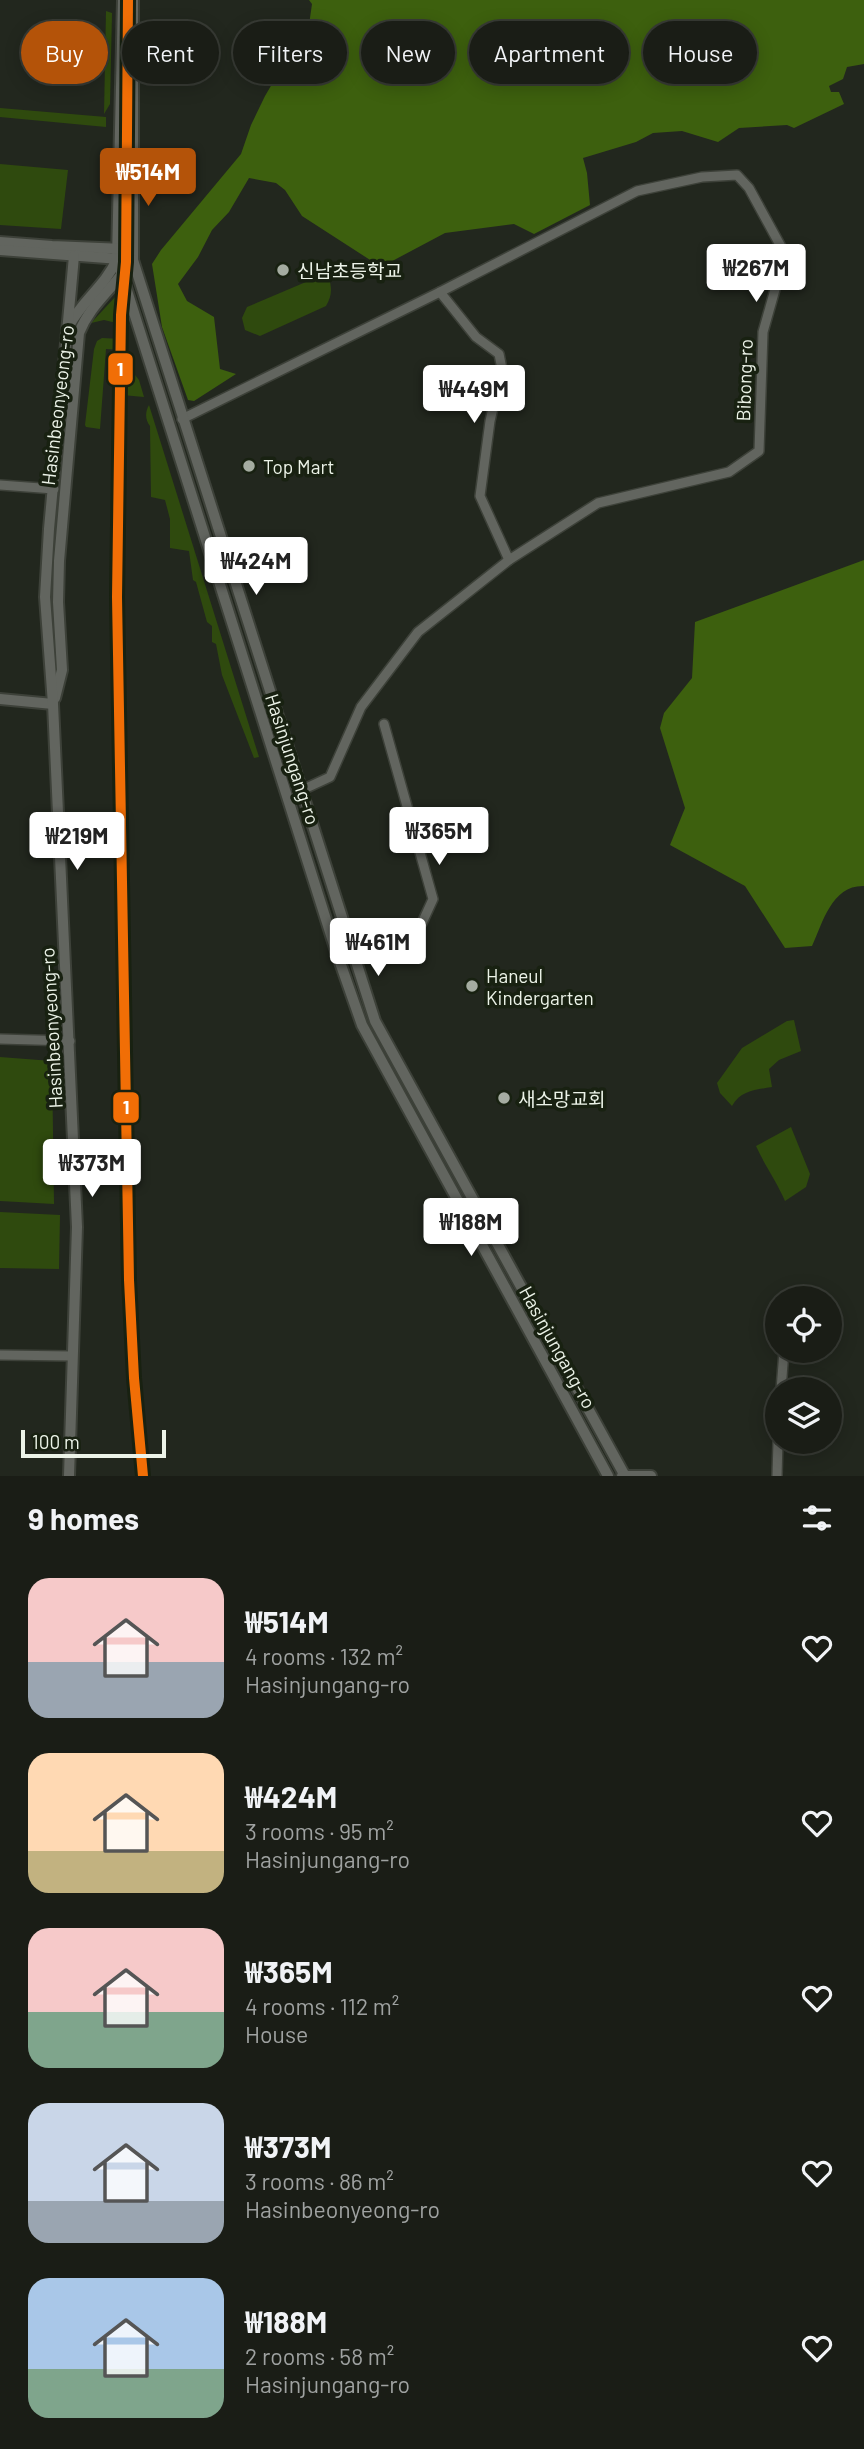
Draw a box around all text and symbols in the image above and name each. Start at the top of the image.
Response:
chip: Buy [21,21,108,84]
chip: Rent [122,21,219,84]
chip: Filters [233,21,347,84]
chip: New [361,21,455,84]
chip: Apartment [469,21,629,84]
chip: House [643,21,757,84]
pin: ₩514M [99,148,197,208]
text: ₩514M [116,157,180,185]
pin: ₩267M [707,244,805,304]
text: ₩267M [723,253,789,281]
place label: 신남초등학교 [297,259,402,282]
marker: 신남초등학교 [275,262,291,278]
street label: Hasinbeonyeong-ro [36,324,78,486]
street label: Bibong-ro [731,338,757,422]
line badge: 1 [107,352,134,386]
text: 1 [117,357,123,380]
pin: ₩449M [425,366,523,425]
text: ₩449M [439,374,509,402]
place label: Top Mart [263,455,335,478]
marker: Top Mart [241,458,257,474]
pin: ₩424M [207,538,305,597]
text: ₩424M [221,546,291,574]
street label: Hasinjungang-ro [261,691,325,827]
pin: ₩365M [390,808,488,867]
pin: ₩219M [28,812,126,872]
text: ₩365M [405,816,473,844]
text: ₩219M [45,821,109,849]
pin: ₩461M [329,918,427,978]
text: ₩461M [346,927,410,955]
street label: Hasinbeonyeong-ro [35,947,67,1109]
place label: Haneul Kindergarten [486,964,594,1009]
marker: Haneul Kindergarten [464,978,480,994]
place label: 새소망교회 [518,1087,605,1110]
marker: 새소망교회 [496,1090,512,1106]
line badge: 1 [112,1091,140,1124]
text: 1 [123,1095,129,1118]
pin: ₩373M [43,1140,141,1199]
text: ₩373M [59,1148,125,1176]
pin: ₩188M [422,1198,520,1258]
text: ₩188M [439,1207,503,1235]
street label: Hasinjungang-ro [515,1282,601,1412]
map controls [765,1286,842,1454]
button: locate [765,1286,842,1363]
button: layers [765,1377,842,1454]
scale bar [21,1427,166,1459]
text: 100 m [32,1430,80,1453]
icon: filters [798,1499,836,1537]
text: 9 homes [28,1500,139,1536]
text: ₩514M [245,1603,329,1639]
icon: home [84,1606,168,1690]
icon: heart [798,1629,836,1667]
text: 4 rooms · 132 m² [245,1642,403,1670]
text: Hasinjungang-ro [245,1670,410,1698]
text: ₩424M [245,1778,337,1814]
icon: home [84,1781,168,1865]
icon: heart [798,1804,836,1842]
text: 3 rooms · 95 m² [245,1817,394,1845]
text: Hasinjungang-ro [245,1845,410,1873]
text: ₩365M [245,1953,333,1989]
icon: home [84,1956,168,2040]
icon: heart [798,1979,836,2017]
text: 4 rooms · 112 m² [245,1992,399,2020]
text: House [245,2020,308,2048]
text: ₩373M [245,2128,331,2164]
icon: home [84,2131,168,2215]
icon: heart [798,2154,836,2192]
text: 3 rooms · 86 m² [245,2167,394,2195]
text: Hasinbeonyeong-ro [245,2195,440,2223]
text: ₩188M [245,2303,327,2339]
icon: home [84,2306,168,2390]
icon: heart [798,2329,836,2367]
text: 2 rooms · 58 m² [245,2342,394,2370]
text: Hasinjungang-ro [245,2370,410,2398]

